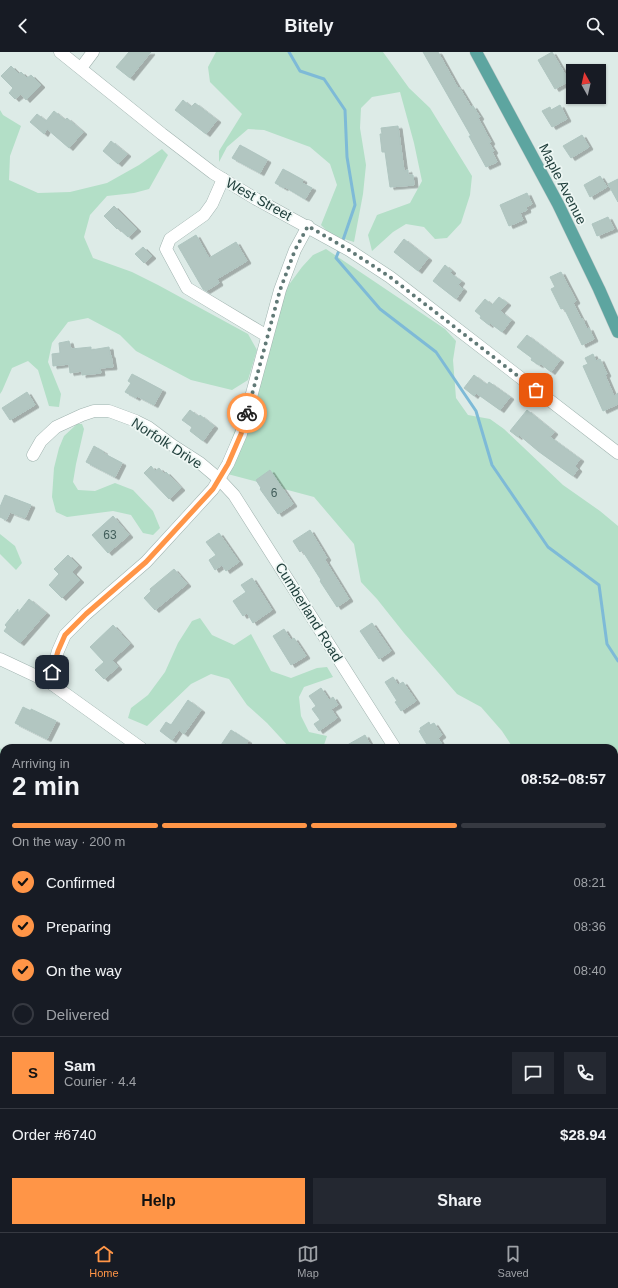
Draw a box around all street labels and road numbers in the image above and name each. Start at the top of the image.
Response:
street label: Maple Avenue [536,141,590,227]
street label: West Street [223,174,295,224]
street label: Norfolk Drive [129,414,205,472]
street label: Cumberland Road [272,560,346,664]

